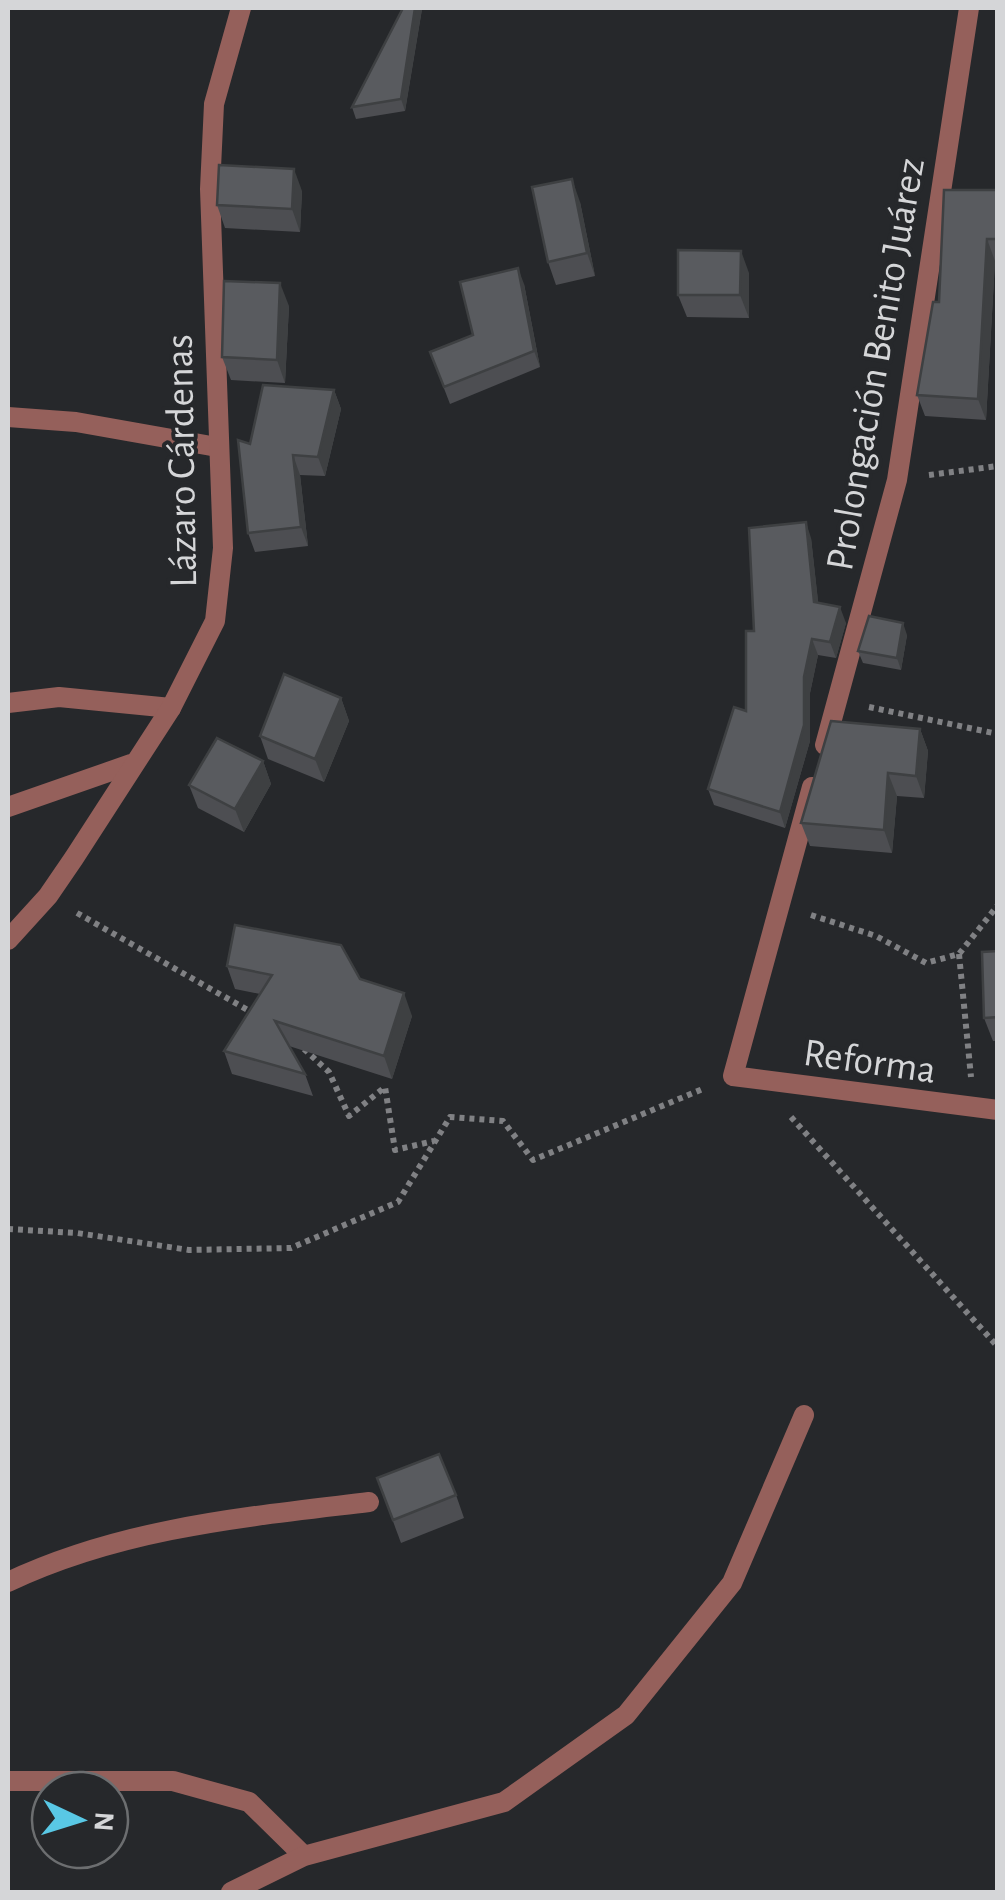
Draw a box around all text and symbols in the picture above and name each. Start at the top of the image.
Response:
street label: Prolongación Benito Juárez [820,155,932,574]
street label: Lázaro Cárdenas [160,334,204,588]
street label: Reforma [801,1033,938,1091]
north arrow [30,1770,130,1870]
text: N [88,1811,118,1832]

